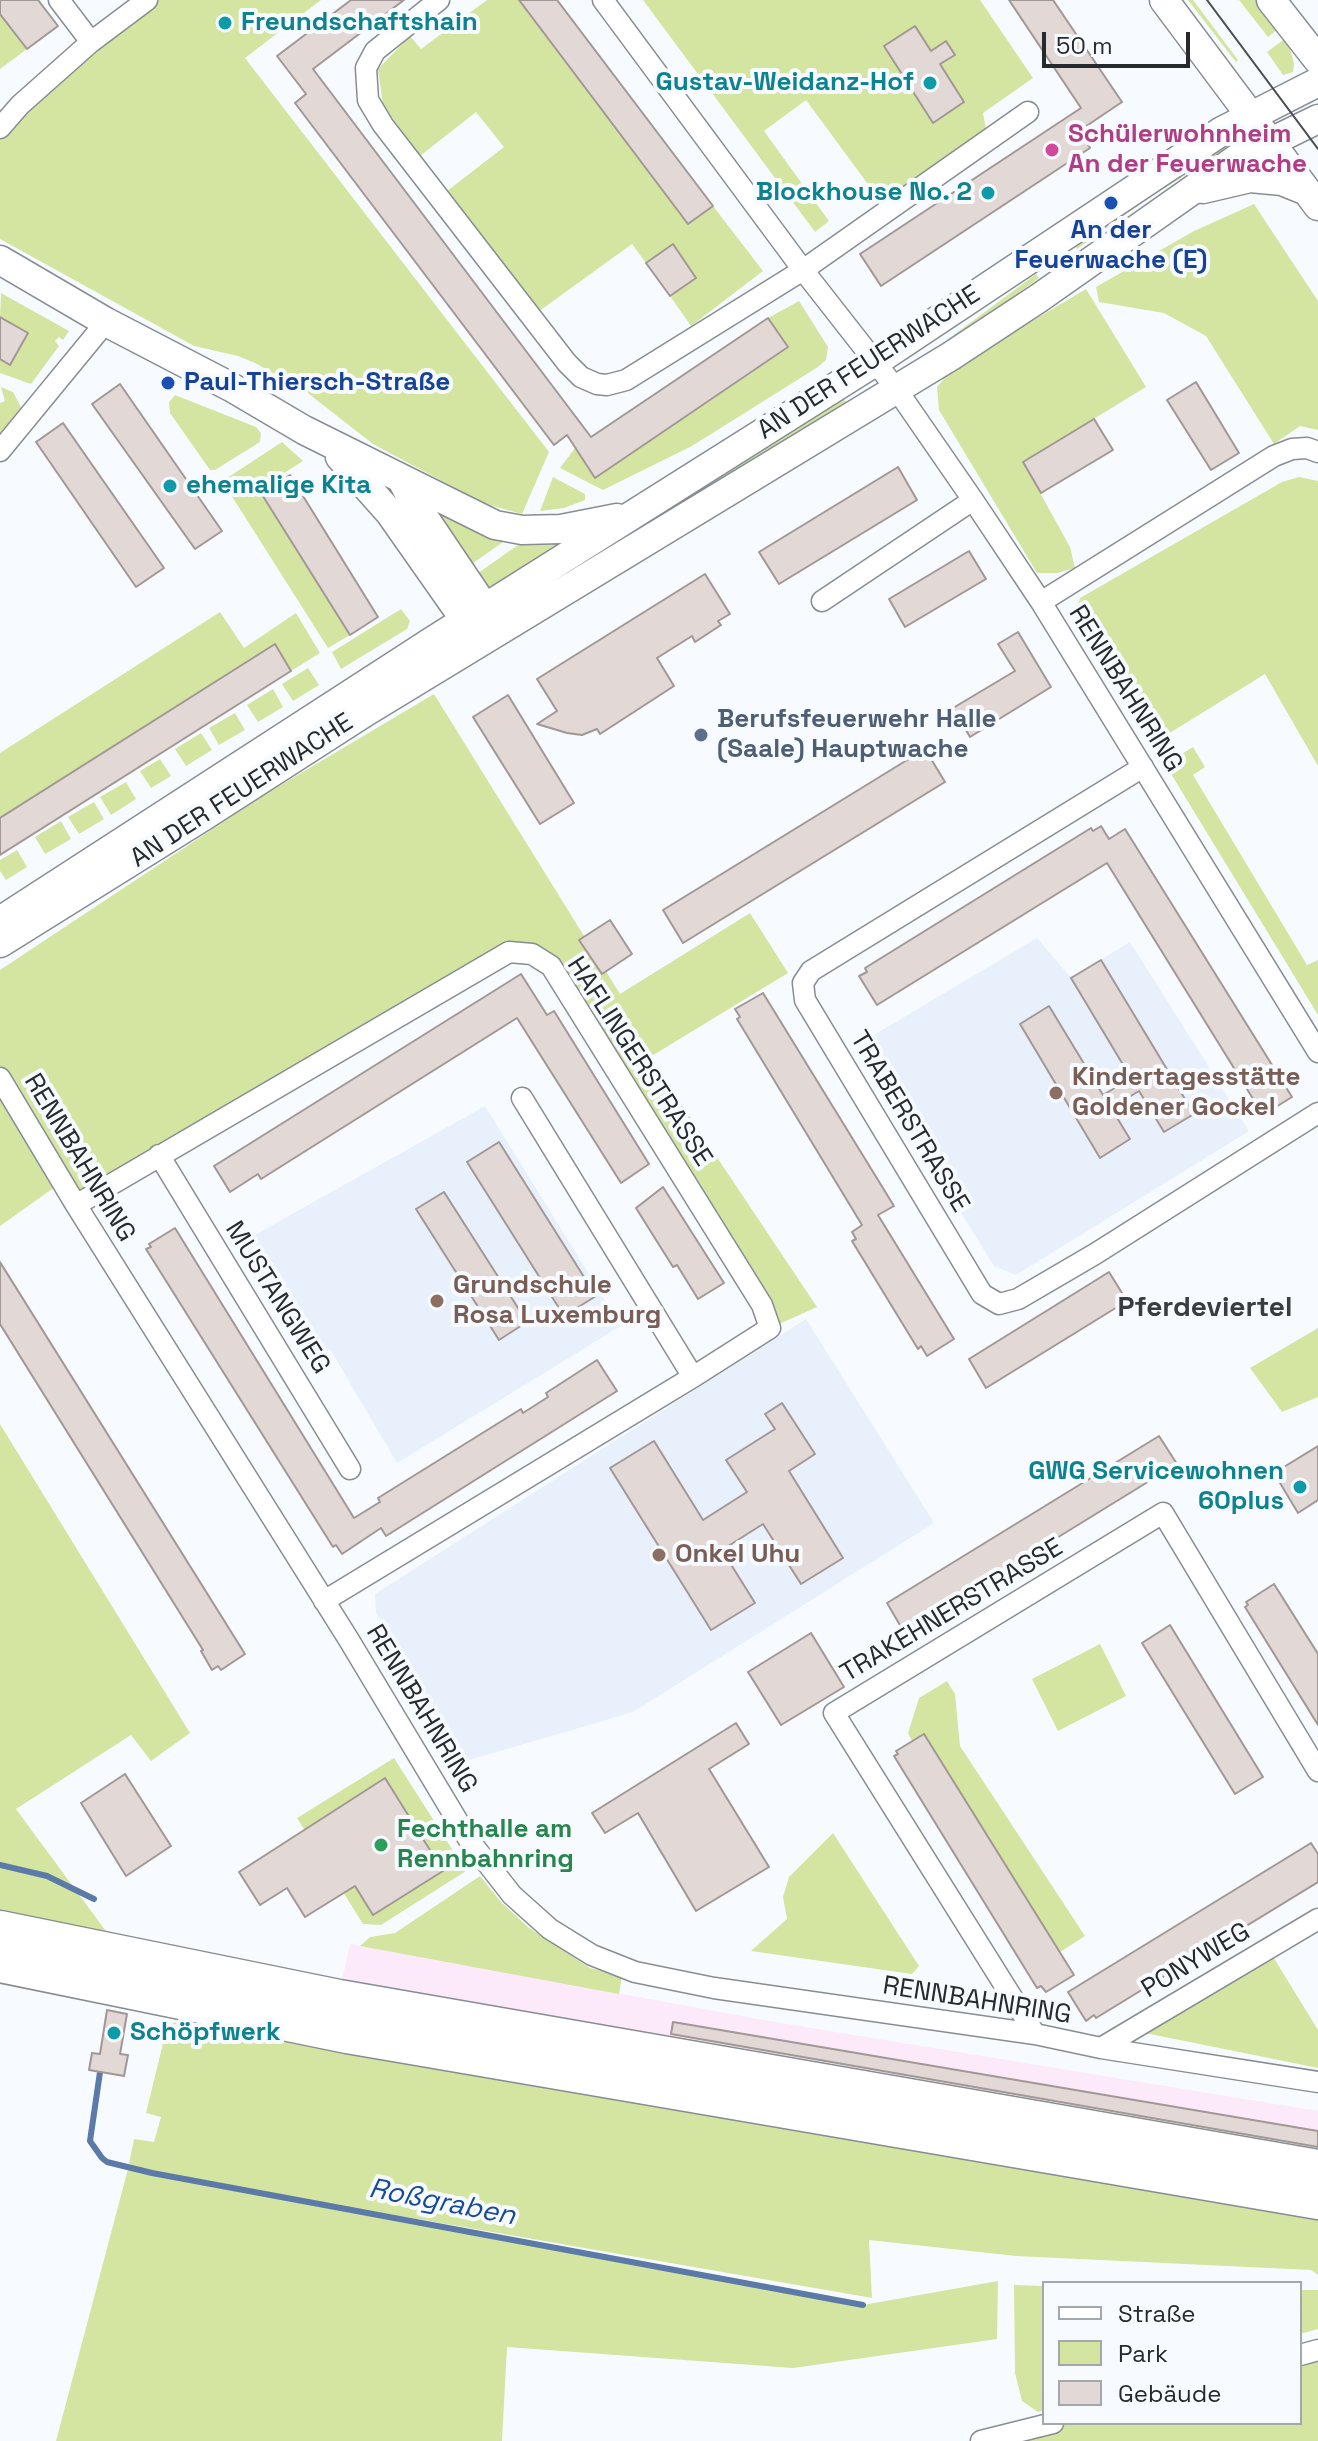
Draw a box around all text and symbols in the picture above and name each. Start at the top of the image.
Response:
place label: Freundschaftshain [241,7,478,39]
marker: Freundschaftshain [216,14,234,32]
scale bar [1046,16,1194,66]
text: 50 m [1056,30,1113,61]
place label: Gustav-Weidanz-Hof [656,67,914,99]
marker: Gustav-Weidanz-Hof [921,74,939,92]
place label: Schülerwohnheim An der Feuerwache [1068,119,1307,180]
marker: Schülerwohnheim An der Feuerwache [1043,141,1061,159]
place label: Blockhouse No. 2 [756,177,972,209]
marker: Blockhouse No. 2 [979,184,997,202]
marker: An der Feuerwache (E) [1102,194,1120,212]
place label: An der Feuerwache (E) [1015,215,1207,276]
street label: AN DER FEUERWACHE [752,279,986,447]
place label: Paul-Thiersch-Straße [184,367,450,399]
marker: Paul-Thiersch-Straße [159,374,177,392]
place label: ehemalige Kita [186,470,371,502]
marker: ehemalige Kita [161,477,179,495]
street label: RENNBAHNRING [1061,600,1189,778]
place label: Berufsfeuerwehr Halle (Saale) Hauptwache [717,704,997,766]
street label: AN DER FEUERWACHE [125,707,359,875]
marker: Berufsfeuerwehr Halle (Saale) Hauptwache [692,726,710,744]
street label: HAFLINGERSTRASSE [560,952,718,1172]
street label: TRABERSTRASSE [843,1026,975,1218]
place label: Kindertagesstätte Goldener Gockel [1072,1062,1301,1124]
street label: RENNBAHNRING [17,1068,141,1248]
marker: Kindertagesstätte Goldener Gockel [1047,1084,1065,1102]
street label: MUSTANGWEG [218,1216,336,1380]
place label: Grundschule Rosa Luxemburg [453,1270,661,1332]
district label: Pferdeviertel [1118,1291,1292,1325]
marker: Grundschule Rosa Luxemburg [428,1292,446,1310]
place label: GWG Servicewohnen 60plus [1028,1456,1284,1518]
marker: GWG Servicewohnen 60plus [1291,1478,1309,1496]
street label: TRAKEHNERSTRASSE [835,1532,1069,1690]
place label: Onkel Uhu [675,1539,800,1571]
marker: Onkel Uhu [650,1546,668,1564]
street label: RENNBAHNRING [359,1619,483,1799]
place label: Fechthalle am Rennbahnring [397,1814,574,1876]
marker: Fechthalle am Rennbahnring [372,1836,390,1854]
street label: PONYWEG [1136,1917,1256,2005]
street label: RENNBAHNRING [880,1971,1074,2031]
place label: Schöpfwerk [130,2017,281,2049]
marker: Schöpfwerk [105,2024,123,2042]
water label: Roßgraben [366,2172,518,2234]
legend [1042,2281,1302,2425]
text: Straße [1118,2298,1195,2329]
text: Park [1118,2338,1168,2369]
text: Gebäude [1118,2378,1221,2409]

